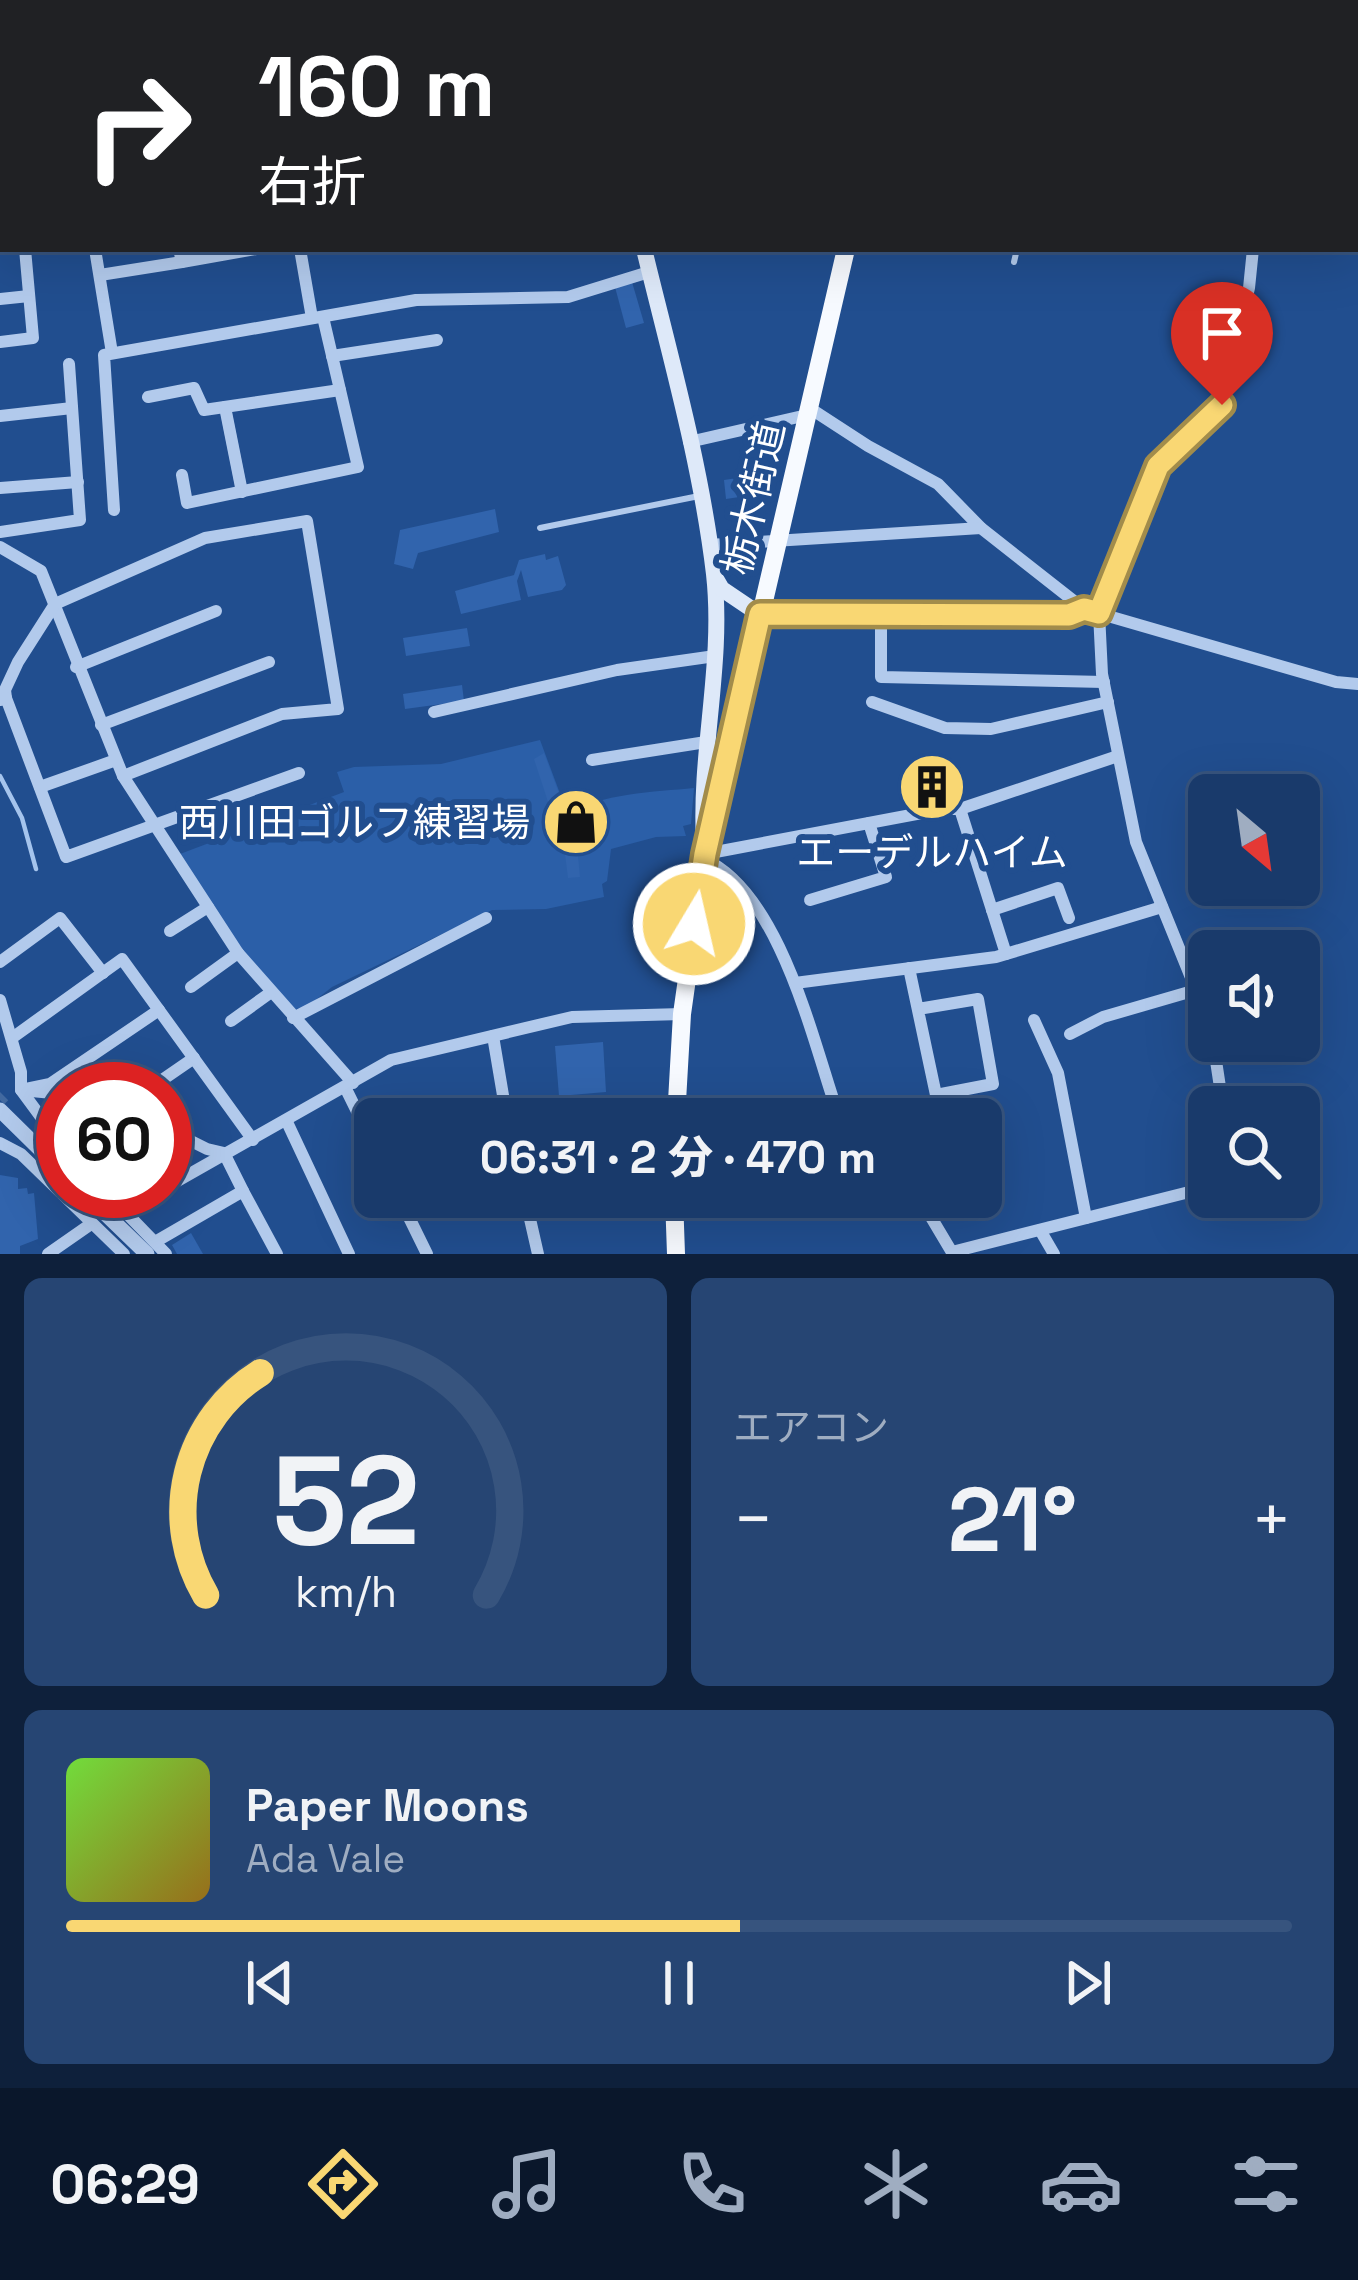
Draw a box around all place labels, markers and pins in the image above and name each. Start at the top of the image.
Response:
pin [1171,282,1273,405]
building icon: エーデルハイム [897,752,967,822]
shop icon: 西川田ゴルフ練習場 [541,787,611,857]
place label: 西川田ゴルフ練習場 [179,798,530,847]
place label: エーデルハイム [796,828,1068,877]

